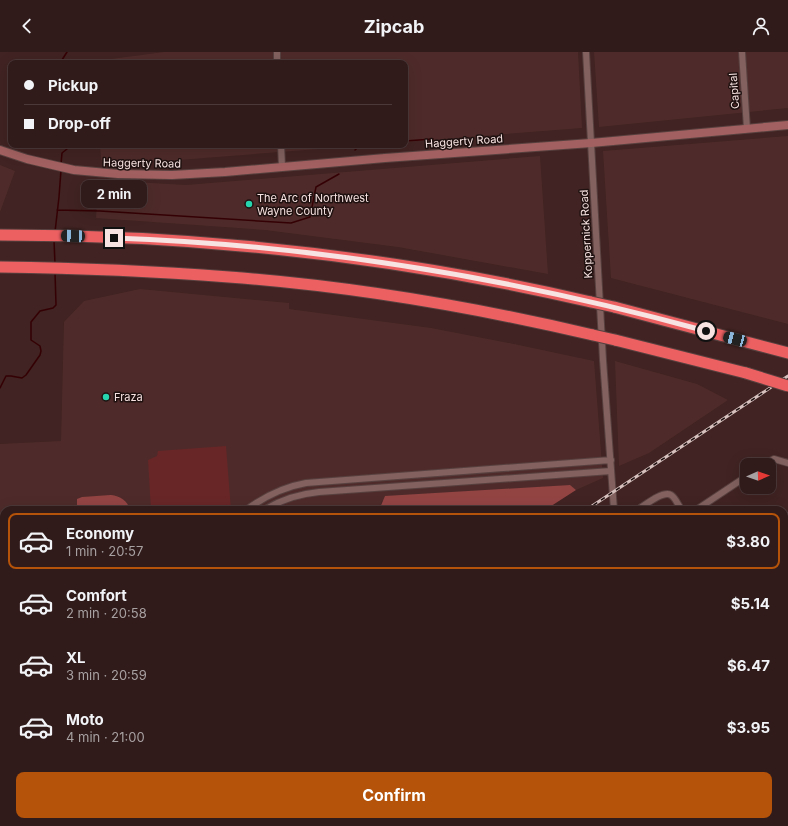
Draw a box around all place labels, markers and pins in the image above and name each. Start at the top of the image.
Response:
place label: The Arc of Northwest Wayne County [257,191,369,218]
marker: The Arc of Northwest Wayne County [244,199,254,209]
place label: Fraza [114,390,143,404]
marker: Fraza [101,392,111,402]

